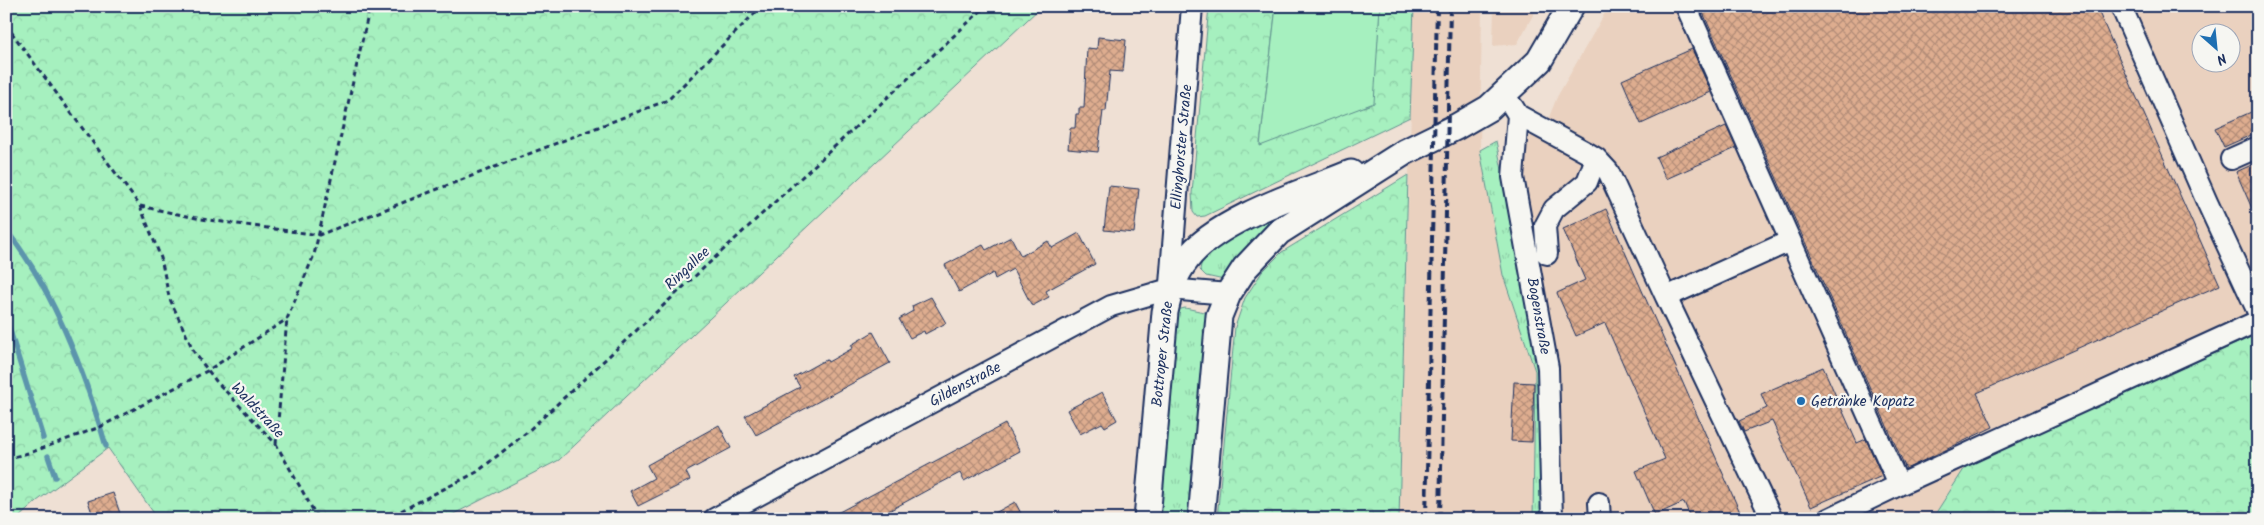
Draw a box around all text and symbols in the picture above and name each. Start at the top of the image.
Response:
north arrow [2192,22,2242,72]
text: N [2212,47,2230,71]
street label: Ellinghorster Straße [1165,83,1199,211]
street label: Ringallee [659,241,716,296]
street label: Bogenstraße [1519,276,1557,357]
street label: Bottroper Straße [1146,300,1180,408]
street label: Gildenstraße [925,356,1006,414]
street label: Waldstraße [225,377,290,445]
place label: Getränke Kopatz [1811,390,1915,414]
marker: Getränke Kopatz [1795,395,1807,407]

